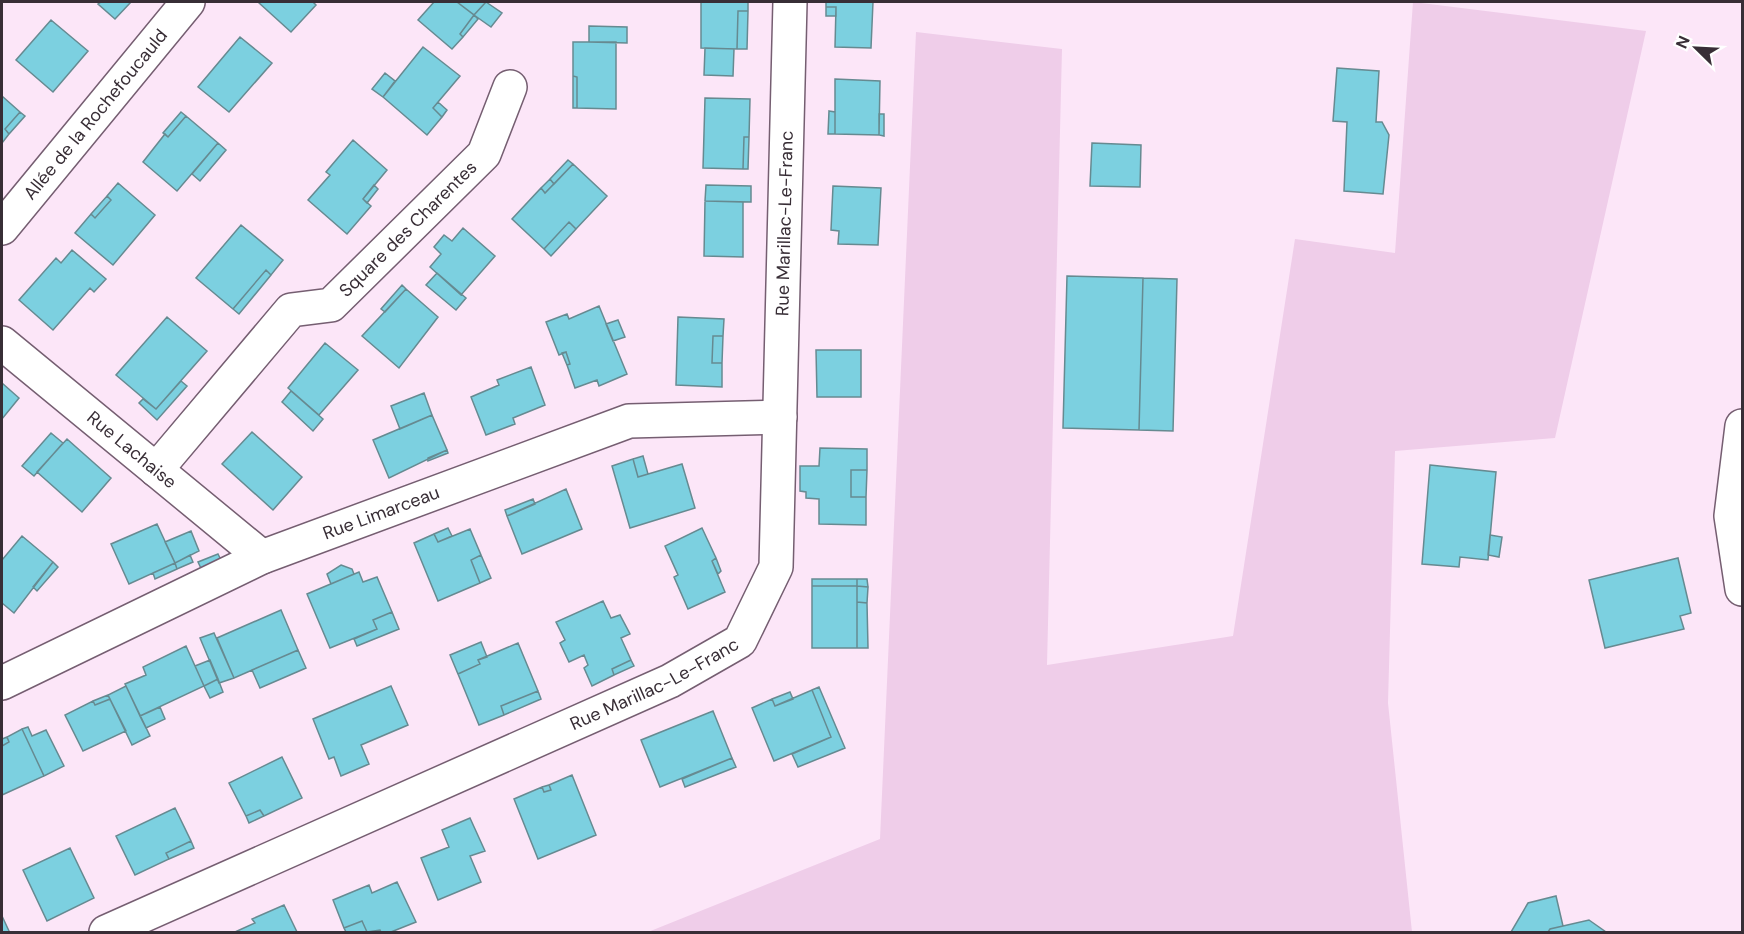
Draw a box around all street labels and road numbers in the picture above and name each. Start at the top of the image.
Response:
street label: Allée de la Rochefoucauld [18,24,173,205]
street label: Rue Marillac-Le-Franc [770,130,799,316]
street label: Square des Charentes [334,155,482,302]
street label: Rue Lachaise [82,406,182,494]
street label: Rue Limarceau [319,480,443,545]
street label: Rue Marillac-Le-Franc [566,632,743,736]

